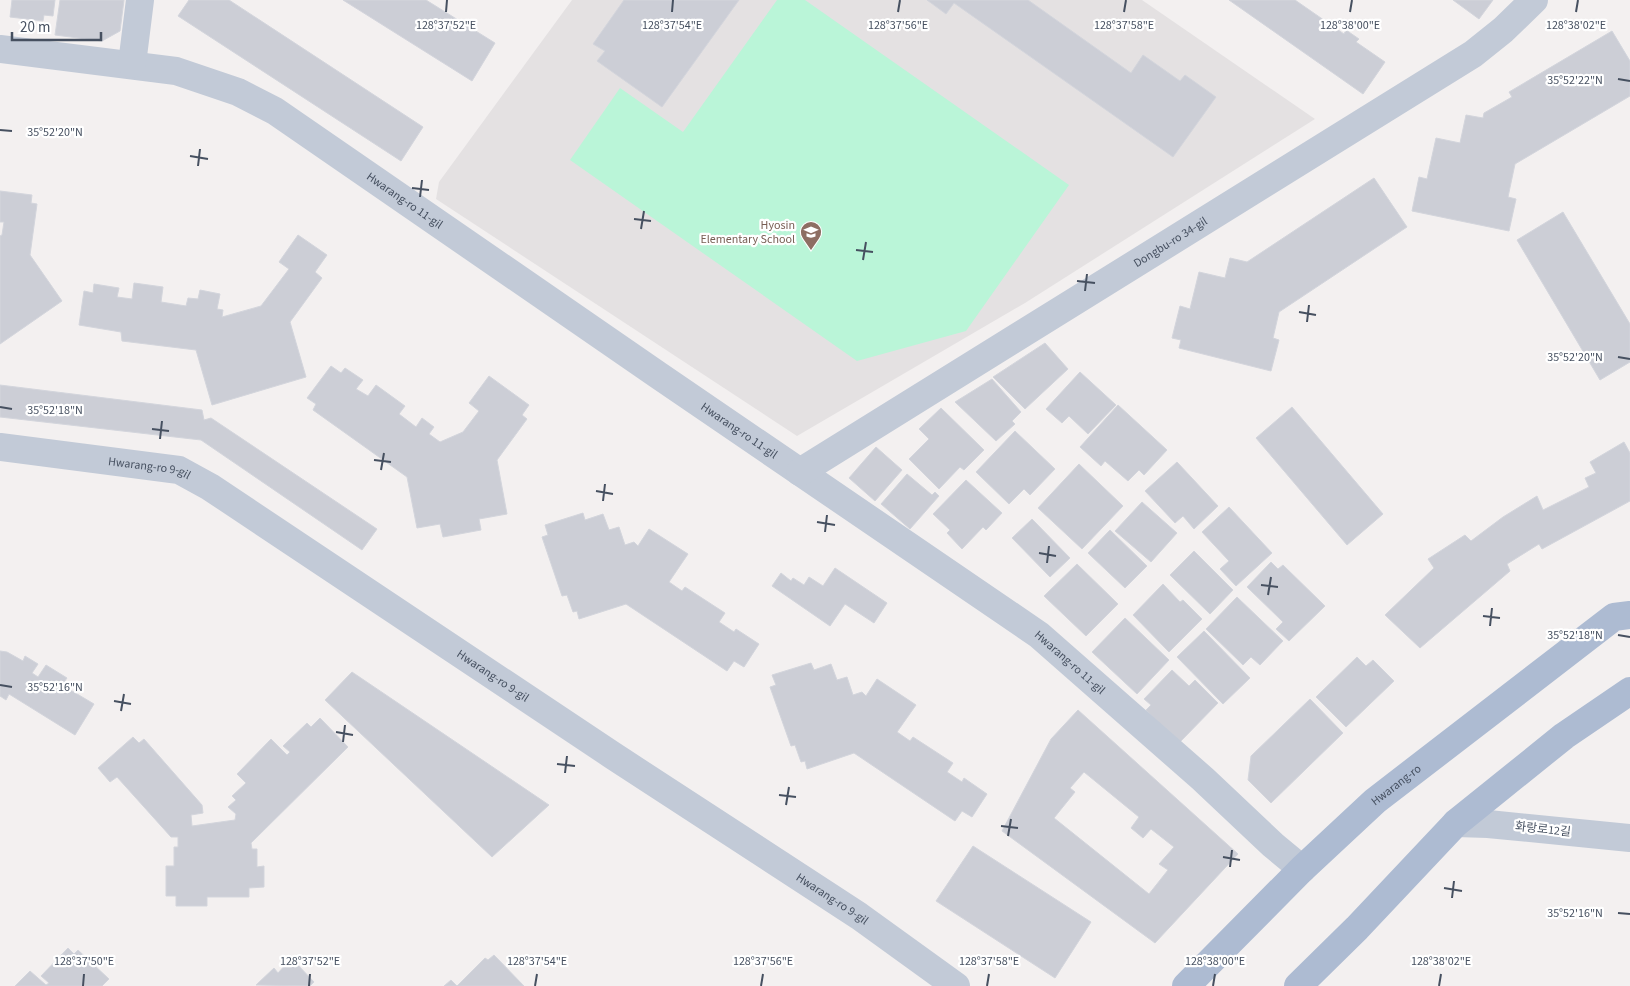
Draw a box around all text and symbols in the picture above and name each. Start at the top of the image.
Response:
scale bar [12,10,101,42]
text: 20 m [20,17,50,38]
text: 128°37'52"E [416,17,476,34]
text: 128°37'54"E [642,17,702,34]
text: 128°37'56"E [868,17,928,34]
text: 128°37'58"E [1094,17,1154,34]
text: 128°38'00"E [1320,17,1380,34]
text: 128°38'02"E [1546,17,1606,34]
text: 35°52'22"N [1547,72,1603,89]
text: 35°52'20"N [27,124,83,141]
street label: Hwarang-ro 11-gil [363,168,446,233]
street label: Dongbu-ro 34-gil [1130,213,1211,272]
place label: Hyosin Elementary School [700,217,795,248]
school or university icon: Hyosin Elementary School [799,220,823,251]
text: 35°52'20"N [1547,349,1603,366]
street label: Hwarang-ro 11-gil [697,399,781,463]
text: 35°52'18"N [27,402,83,419]
street label: Hwarang-ro 9-gil [107,453,194,484]
street label: Hwarang-ro 11-gil [1030,627,1109,698]
text: 35°52'18"N [1547,627,1603,644]
street label: Hwarang-ro 9-gil [453,646,532,706]
text: 35°52'16"N [27,679,83,696]
street label: Hwarang-ro [1368,760,1425,810]
street label: 화랑로12길 [1514,818,1572,841]
street label: Hwarang-ro 9-gil [792,869,872,929]
text: 35°52'16"N [1547,905,1603,922]
text: 128°37'50"E [54,953,114,970]
text: 128°37'52"E [280,953,340,970]
text: 128°37'54"E [507,953,567,970]
text: 128°37'56"E [733,953,793,970]
text: 128°37'58"E [959,953,1019,970]
text: 128°38'00"E [1185,953,1245,970]
text: 128°38'02"E [1411,953,1471,970]

